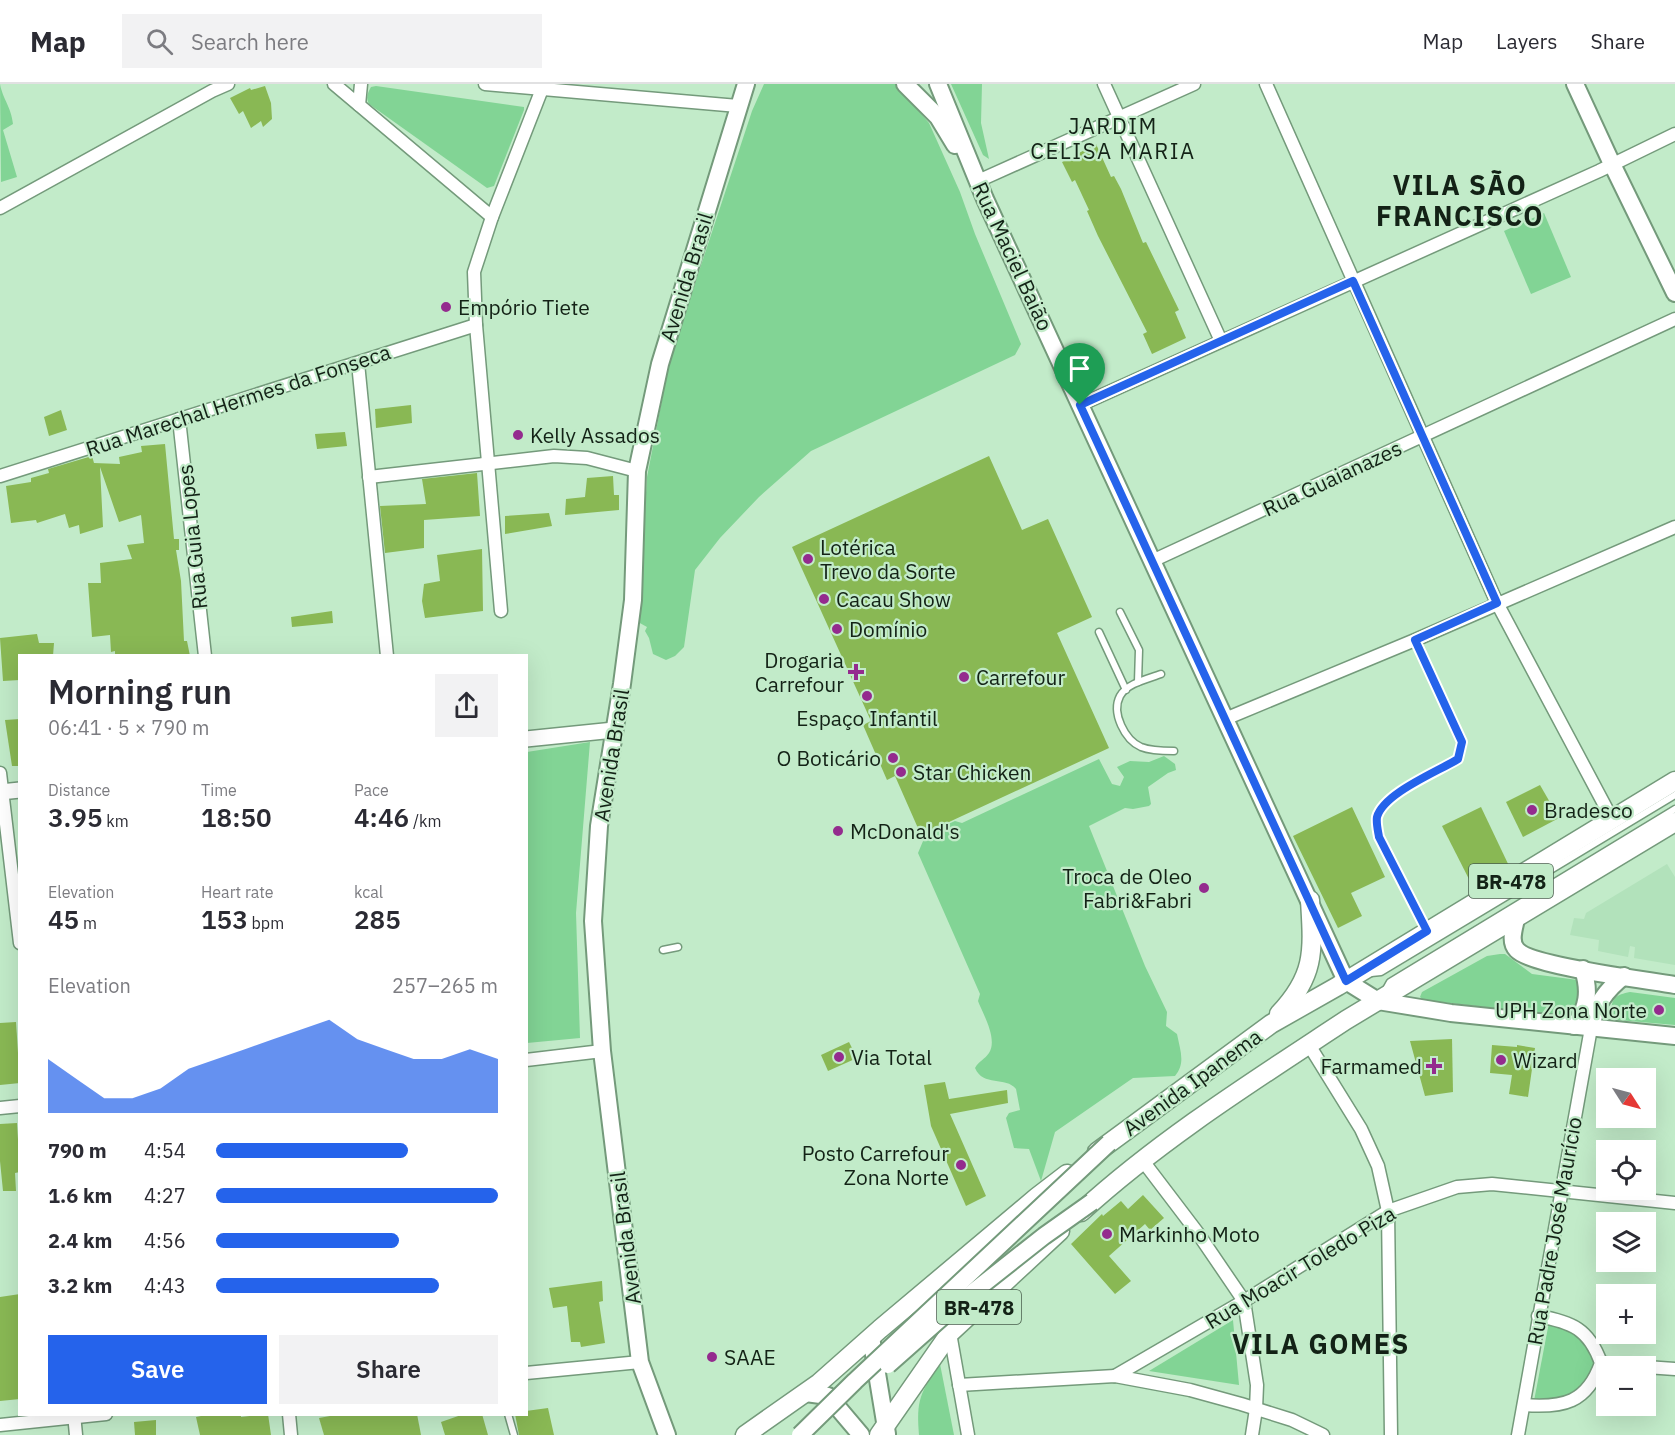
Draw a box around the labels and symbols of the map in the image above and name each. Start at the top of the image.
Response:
district label: JARDIM CELISA MARIA [1030,111,1196,165]
district label: VILA SÃO FRANCISCO [1376,167,1544,233]
street label: Rua Maciel Baião [966,177,1060,335]
street label: Avenida Brasil [653,209,719,345]
place label: Empório Tiete [458,293,590,321]
marker: Empório Tiete [439,300,453,314]
street label: Rua Marechal Hermes da Fonseca [82,337,394,463]
pin [1054,343,1105,405]
place label: Kelly Assados [530,421,660,449]
marker: Kelly Assados [511,428,525,442]
street label: Rua Guaianazes [1258,434,1406,522]
street label: Rua Guia Lopes [170,463,214,611]
place label: Lotérica Trevo da Sorte [820,533,956,585]
marker: Lotérica Trevo da Sorte [801,552,815,566]
place label: Cacau Show [836,585,951,613]
marker: Cacau Show [817,592,831,606]
place label: Domínio [849,615,927,643]
marker: Domínio [830,622,844,636]
place label: Drogaria Carrefour [755,646,844,698]
place label: Carrefour [976,663,1066,691]
marker: Drogaria Carrefour [849,665,863,679]
marker: Carrefour [957,670,971,684]
street label: Avenida Brasil [587,686,635,823]
marker: Espaço Infantil [860,689,874,703]
place label: Espaço Infantil [796,704,938,732]
place label: O Boticário [777,744,881,772]
marker: O Boticário [886,751,900,765]
place label: Star Chicken [913,758,1031,786]
marker: Star Chicken [894,765,908,779]
place label: Bradesco [1544,796,1633,824]
marker: Bradesco [1525,803,1539,817]
place label: McDonald's [850,817,960,845]
marker: McDonald's [831,824,845,838]
place label: Troca de Oleo Fabri&Fabri [1062,862,1192,914]
road number: BR-478 [1469,864,1553,898]
marker: Troca de Oleo Fabri&Fabri [1197,881,1211,895]
place label: UPH Zona Norte [1495,996,1647,1024]
marker: UPH Zona Norte [1652,1003,1666,1017]
street label: Avenida Ipanema [1117,1022,1267,1142]
place label: Via Total [851,1043,932,1071]
place label: Wizard [1513,1046,1578,1074]
marker: Via Total [832,1050,846,1064]
place label: Farmamed [1321,1052,1422,1080]
marker: Wizard [1494,1053,1508,1067]
marker: Farmamed [1427,1059,1441,1073]
north arrow [1596,1068,1656,1128]
street label: Rua Padre José Maurício [1520,1115,1588,1347]
place label: Posto Carrefour Zona Norte [802,1139,949,1191]
marker: Posto Carrefour Zona Norte [954,1158,968,1172]
street label: Avenida Brasil [603,1170,647,1306]
street label: Rua Moacir Toledo Piza [1200,1199,1400,1335]
place label: Markinho Moto [1119,1220,1260,1248]
marker: Markinho Moto [1100,1227,1114,1241]
road number: BR-478 [937,1290,1021,1324]
district label: VILA GOMES [1232,1326,1410,1361]
place label: SAAE [724,1343,776,1371]
marker: SAAE [705,1350,719,1364]

